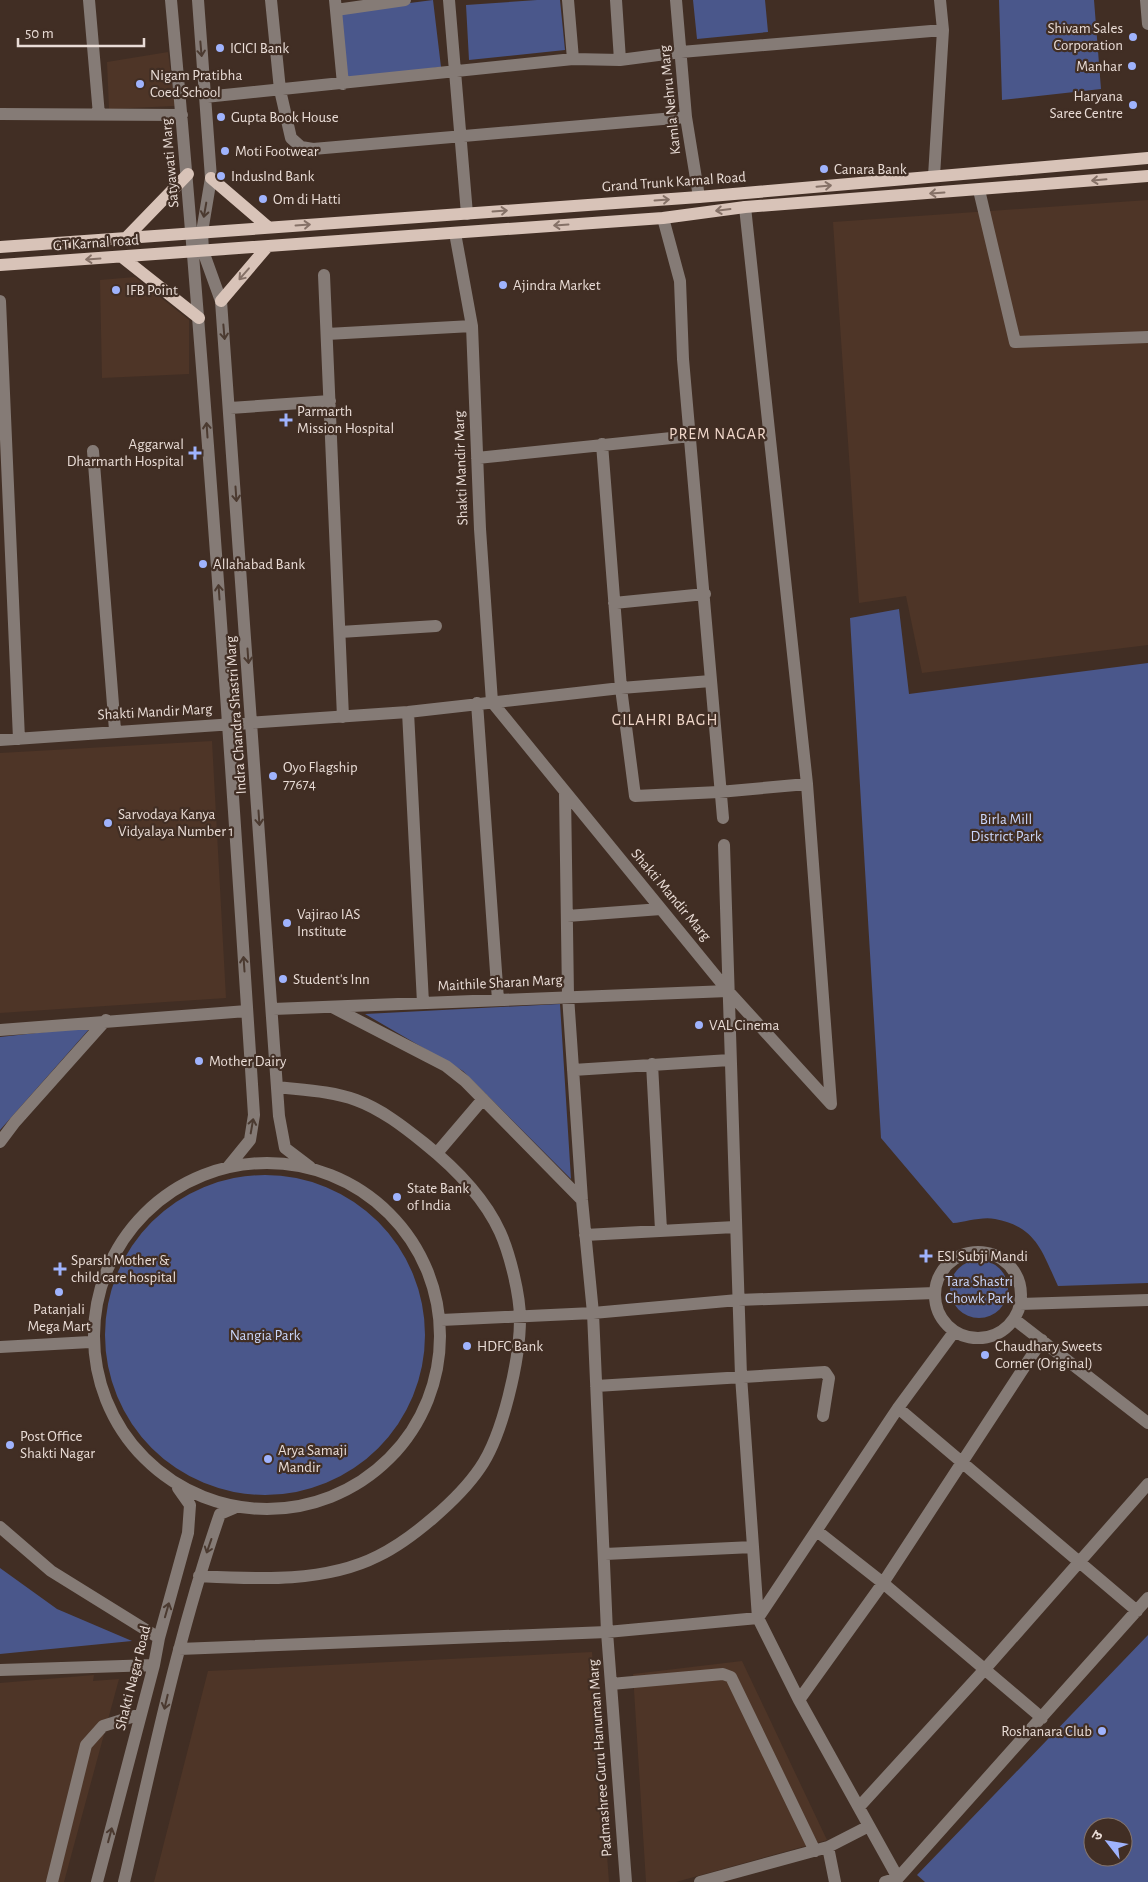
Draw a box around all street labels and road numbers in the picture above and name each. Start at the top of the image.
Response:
street label: Kamla Nehru Marg [657,44,683,156]
street label: Satyawati Marg [159,117,181,208]
street label: Grand Trunk Karnal Road [601,169,747,195]
street label: GT Karnal road [52,232,140,253]
street label: Shakti Mandir Marg [451,410,471,526]
street label: Indra Chandra Shastri Marg [223,634,249,795]
street label: Shakti Mandir Marg [97,701,213,722]
street label: Shakti Mandir Marg [628,846,714,944]
street label: Maithile Sharan Marg [437,972,564,994]
street label: Shakti Nagar Road [113,1624,153,1732]
street label: Padmashree Guru Hanuman Marg [586,1658,614,1857]

